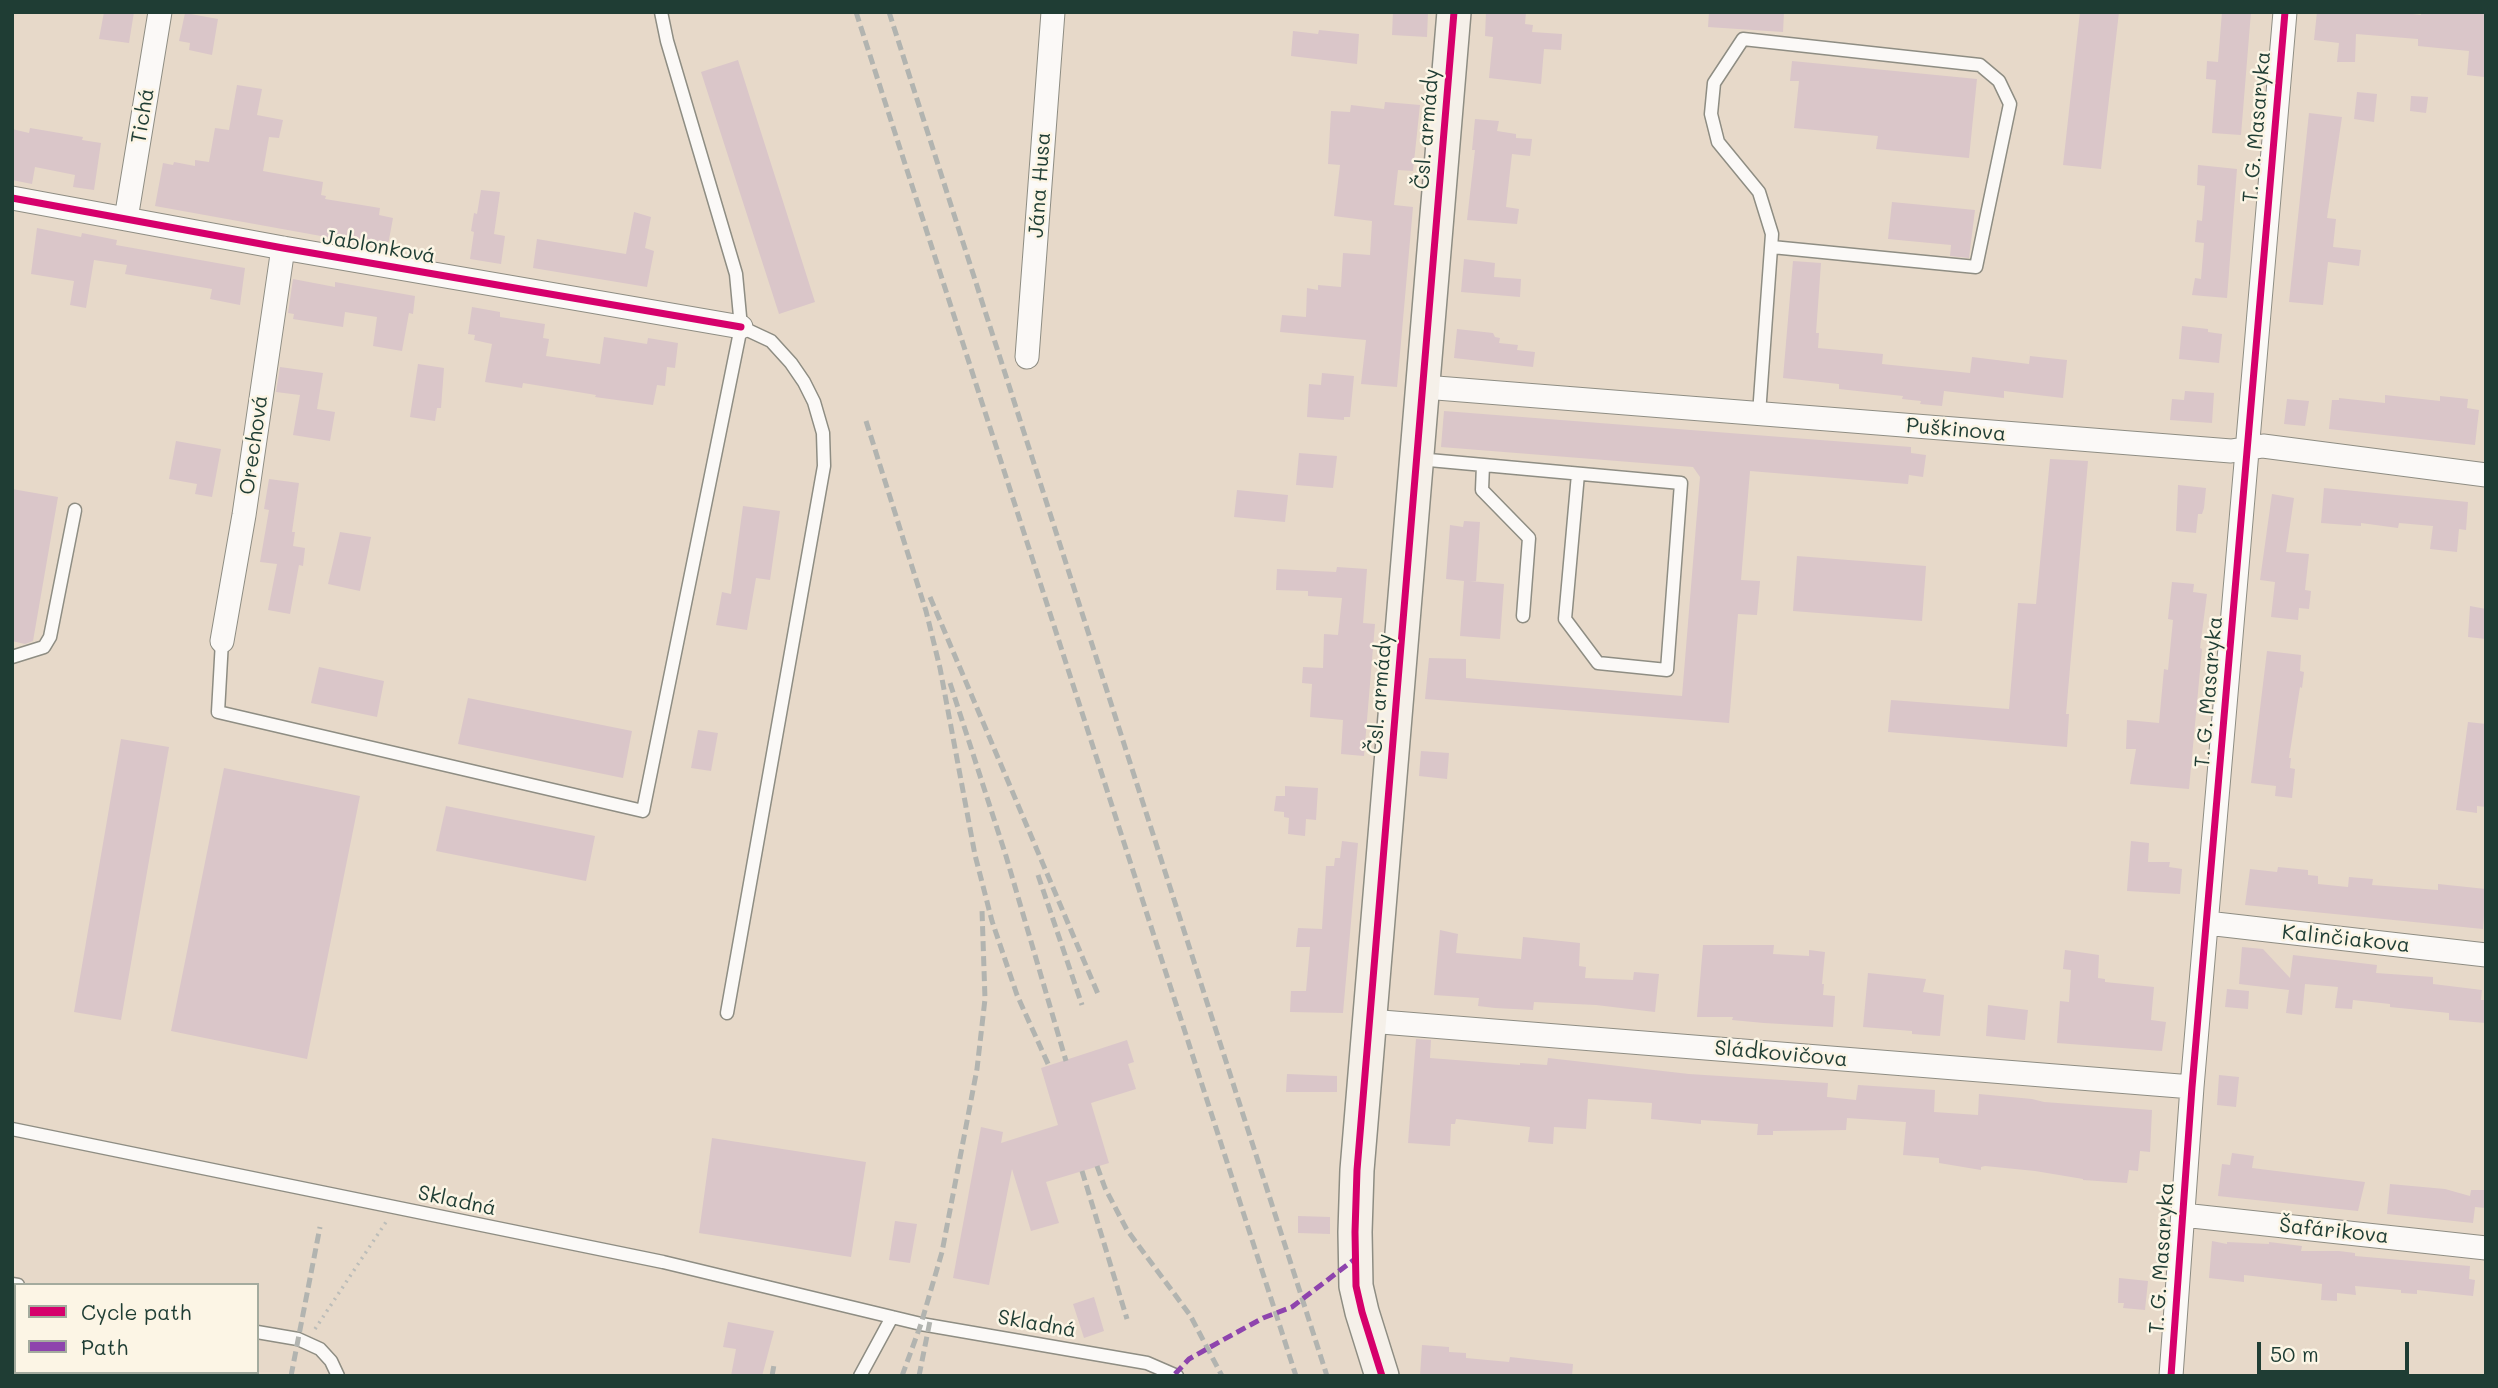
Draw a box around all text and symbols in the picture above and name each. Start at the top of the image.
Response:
street label: T. G. Masaryka [2238,50,2276,204]
street label: Čsl. armády [1409,68,1445,190]
street label: Tichá [126,87,160,145]
street label: Jána Husa [1024,131,1056,239]
street label: Jablonková [321,225,437,269]
street label: Orechová [235,394,273,496]
street label: Puškinova [1905,413,2007,447]
street label: T. G. Masaryka [2190,615,2228,769]
street label: Čsl. armády [1362,633,1398,755]
street label: Kalinčiakova [2281,920,2411,958]
street label: Sládkovičova [1713,1036,1849,1072]
street label: Skladná [416,1180,498,1222]
street label: T. G. Masaryka [2144,1181,2180,1335]
street label: Šafárikova [2278,1213,2390,1249]
legend [14,1283,259,1374]
text: Cycle path [81,1298,191,1325]
street label: Skladná [996,1305,1078,1343]
scale bar [2260,1328,2412,1372]
text: Path [81,1333,128,1360]
text: 50 m [2270,1340,2319,1367]

